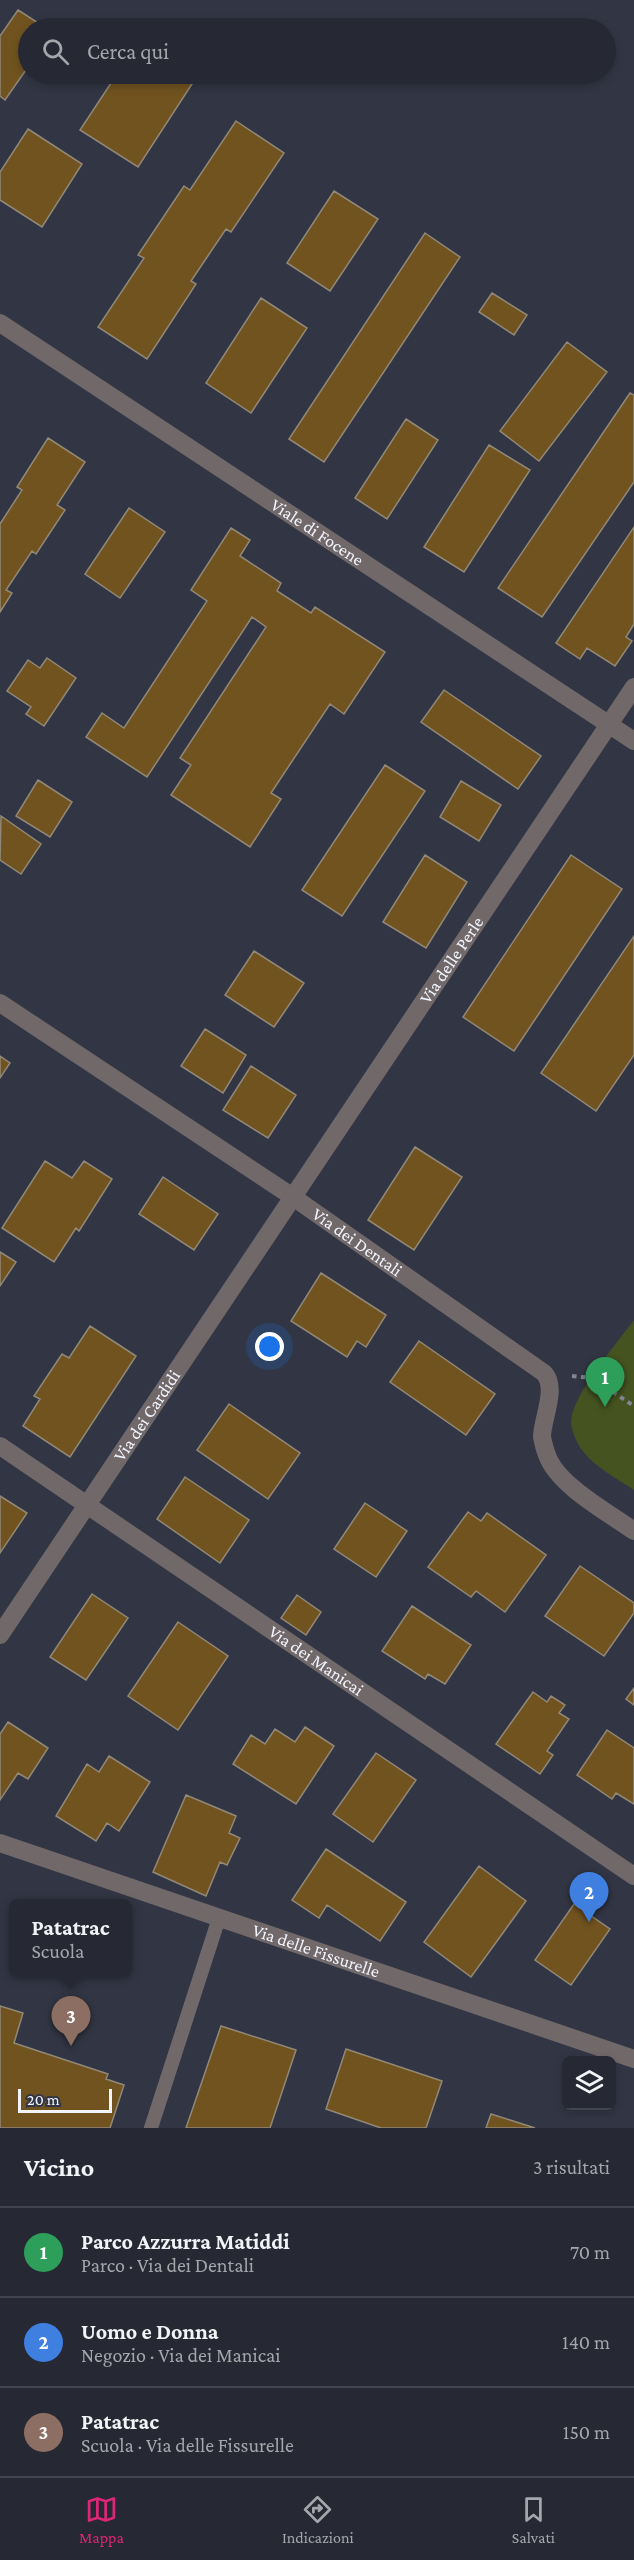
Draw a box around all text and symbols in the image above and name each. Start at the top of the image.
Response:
search box [18,18,616,84]
icon: search [39,35,72,68]
text: Cerca qui [87,39,169,64]
street label: Viale di Focene [267,494,367,570]
street label: Via delle Perle [415,913,488,1007]
street label: Via dei Dentali [309,1204,406,1281]
your location [255,1332,284,1361]
pin: 1 [586,1358,624,1407]
street label: Via dei Cardidi [109,1366,184,1465]
street label: Via dei Manicai [265,1621,368,1700]
pin: 2 [570,1872,608,1922]
popup [9,1899,132,1977]
text: Patatrac [31,1915,110,1940]
street label: Via delle Fissurelle [250,1920,382,1982]
text: Scuola [31,1940,84,1962]
pin: 3 [52,1996,90,2046]
map controls [562,2056,616,2110]
button: layers [562,2056,616,2110]
scale bar [18,2086,112,2114]
text: 20 m [27,2091,60,2108]
text: Vicino [24,2153,94,2182]
text: 3 risultati [533,2156,610,2178]
text: Parco Azzurra Matiddi [81,2229,290,2254]
text: 1 [40,2241,47,2263]
text: 70 m [570,2241,610,2263]
text: Parco · Via dei Dentali [81,2254,254,2276]
text: Uomo e Donna [81,2319,219,2344]
text: 2 [38,2331,49,2353]
text: 140 m [562,2331,610,2353]
text: Negozio · Via dei Manicai [81,2344,281,2366]
text: Patatrac [81,2409,159,2434]
text: 3 [39,2421,48,2443]
text: 150 m [563,2421,610,2443]
text: Scuola · Via delle Fissurelle [81,2434,294,2456]
tab: Mappa [79,2493,124,2546]
tab: Indicazioni [282,2493,354,2546]
tab: Salvati [512,2493,555,2546]

